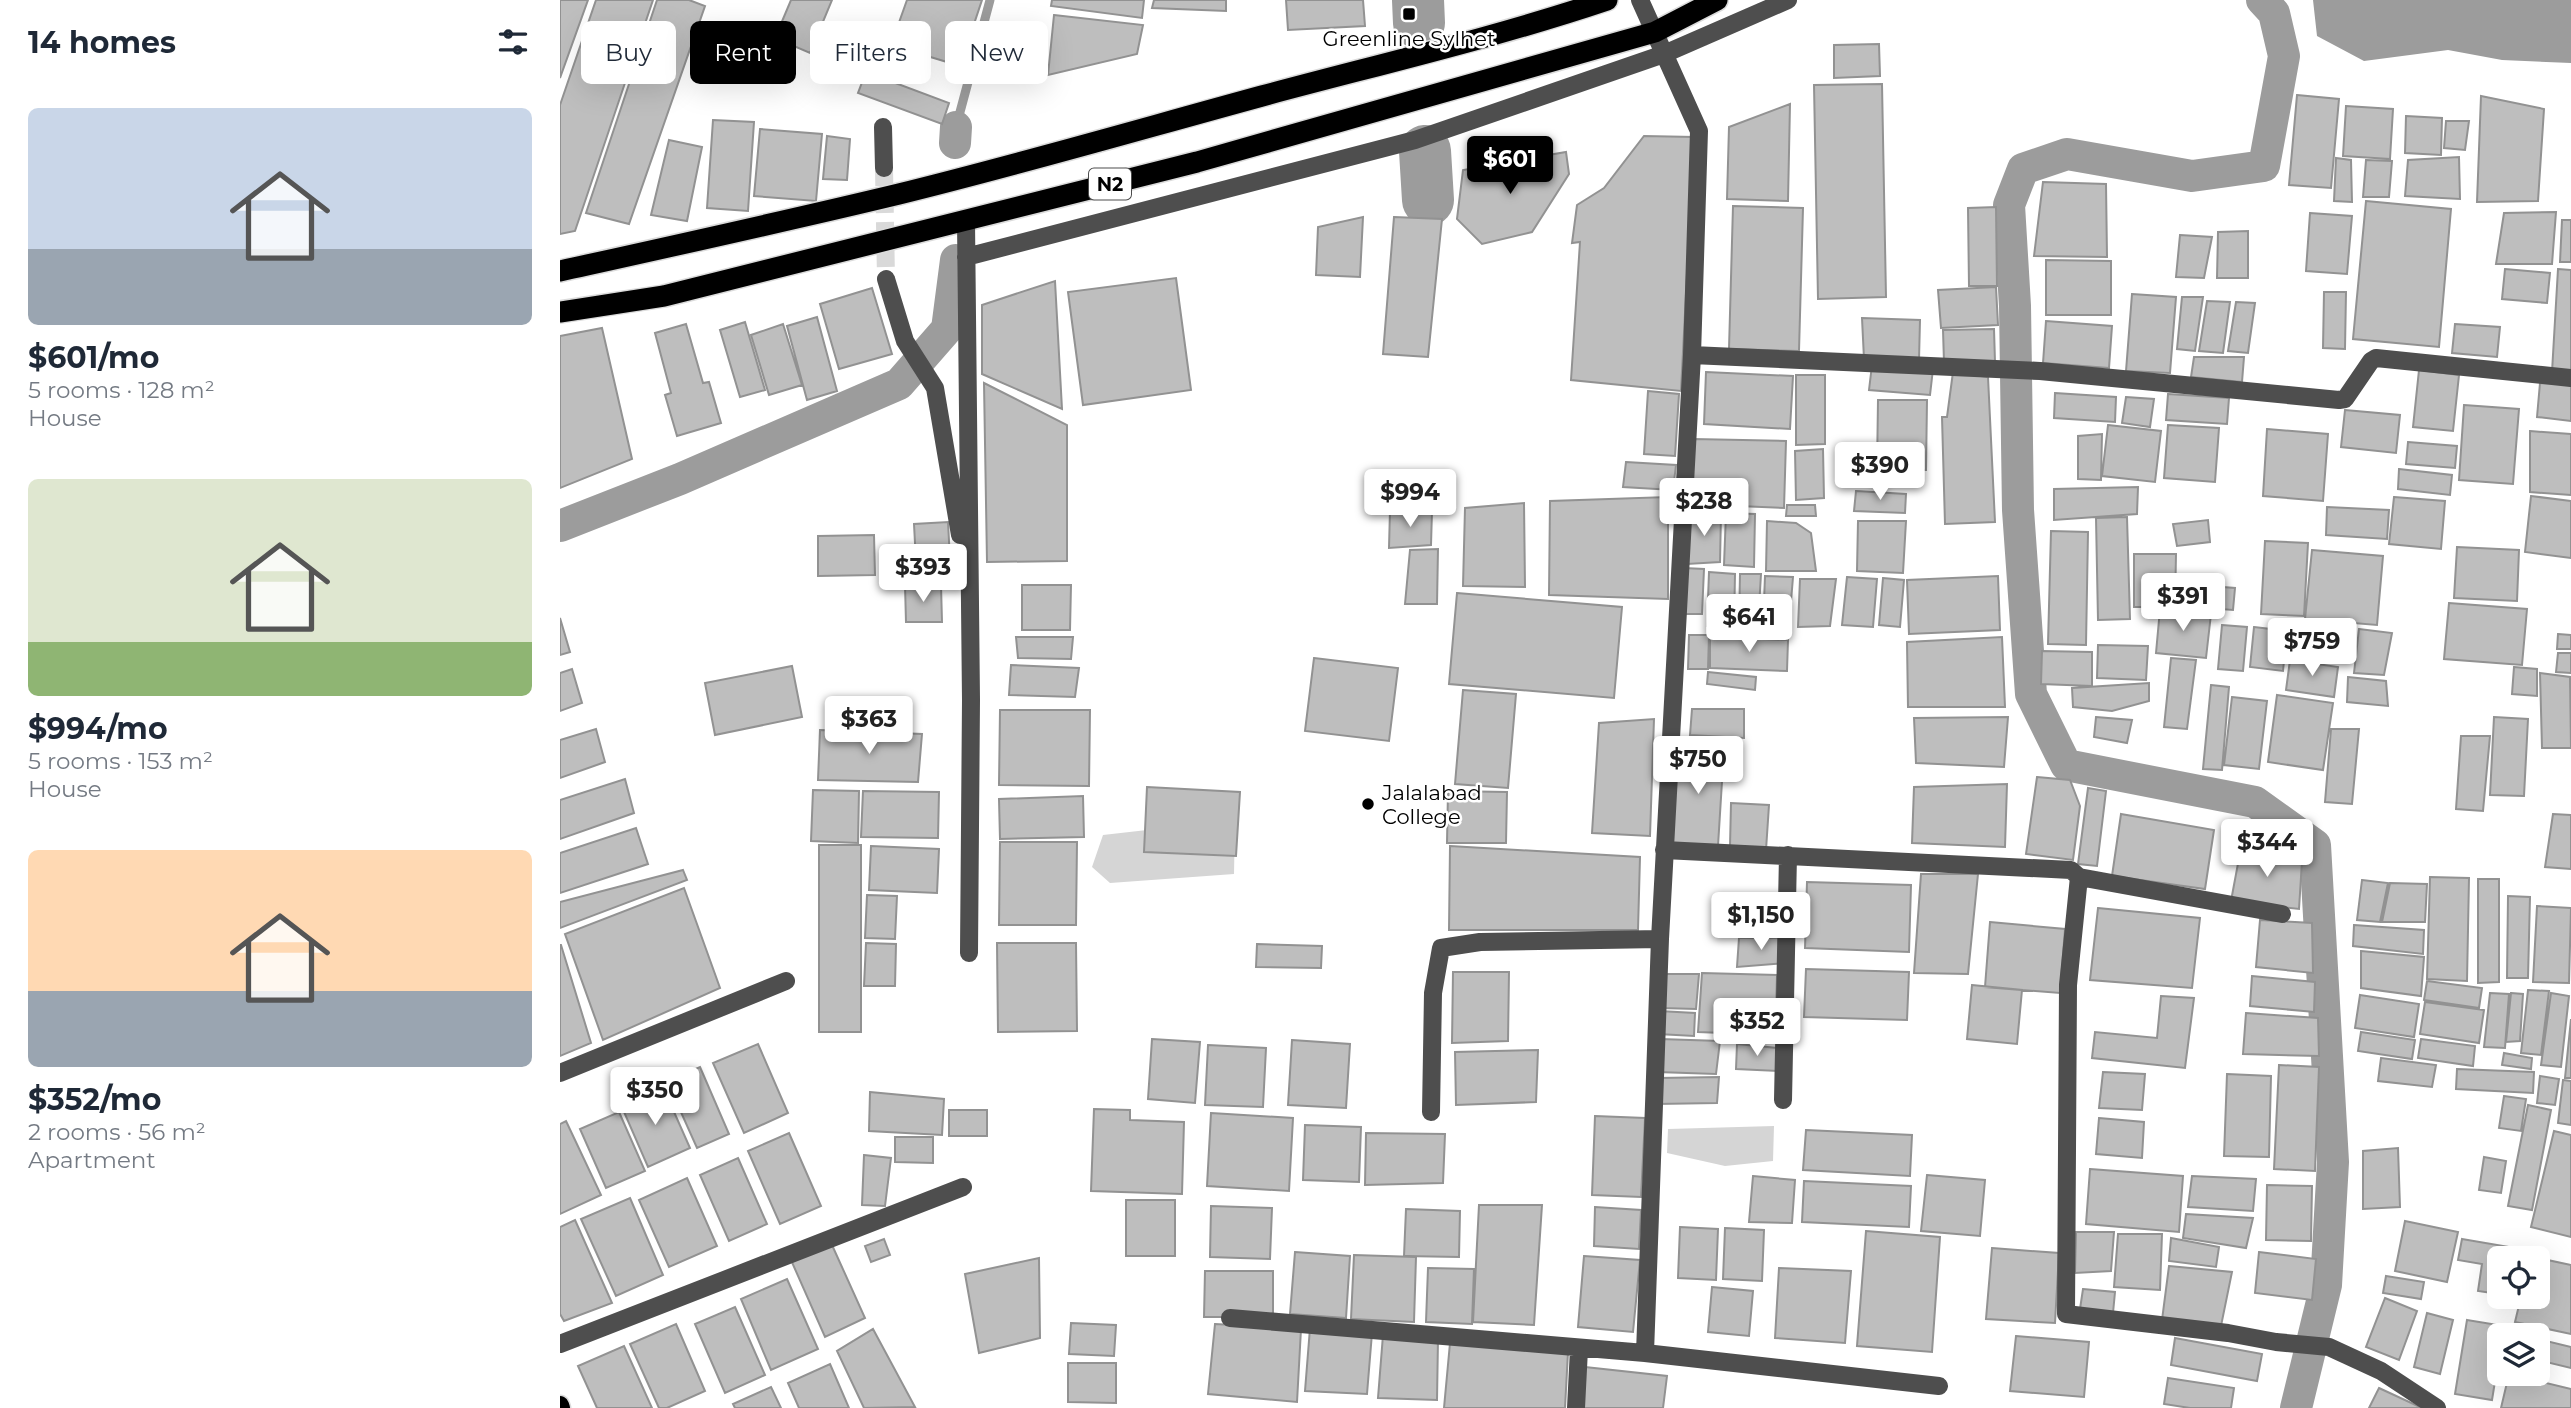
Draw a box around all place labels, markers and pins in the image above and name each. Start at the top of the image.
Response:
marker: Greenline Sylhet [1401,6,1417,22]
place label: Greenline Sylhet [1323,26,1495,51]
pin: $601 [1469,136,1551,196]
pin: $390 [1839,442,1921,502]
pin: $994 [1369,470,1451,529]
pin: $238 [1663,478,1745,538]
pin: $393 [882,544,964,604]
pin: $391 [2142,574,2224,633]
pin: $641 [1708,594,1790,654]
pin: $759 [2271,618,2353,678]
pin: $363 [828,696,910,756]
pin: $750 [1657,736,1739,796]
place label: Jalalabad College [1381,780,1482,829]
marker: Jalalabad College [1360,796,1376,812]
pin: $344 [2226,820,2308,879]
pin: $1,150 [1704,892,1818,952]
pin: $352 [1716,998,1798,1058]
pin: $350 [614,1068,696,1127]

